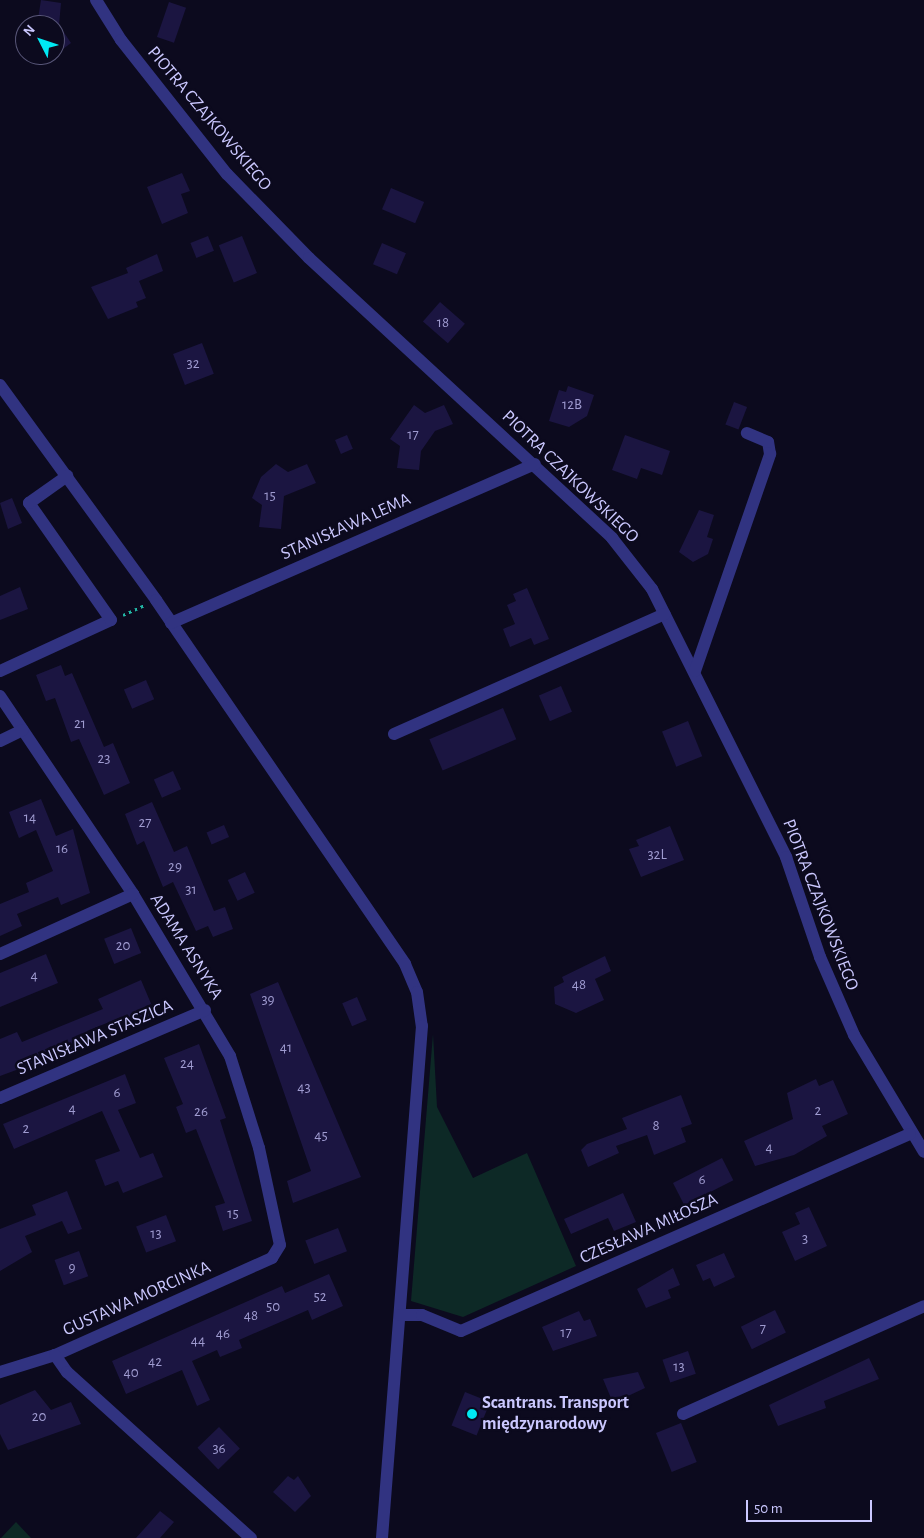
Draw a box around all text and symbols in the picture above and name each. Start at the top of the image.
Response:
north arrow [15,15,65,65]
text: N [21,23,38,39]
street label: PIOTRA CZAJKOWSKIEGO [142,42,276,196]
house number: 18 [437,314,449,332]
house number: 32 [186,355,200,373]
house number: 12B [562,396,582,414]
street label: PIOTRA CZAJKOWSKIEGO [497,406,643,548]
house number: 17 [407,426,419,444]
house number: 15 [264,487,276,505]
street label: STANISŁAWA LEMA [278,489,414,565]
house number: 21 [74,715,86,733]
house number: 23 [97,750,111,768]
house number: 14 [24,809,36,827]
house number: 27 [138,814,152,832]
street label: PIOTRA CZAJKOWSKIEGO [777,816,863,994]
house number: 16 [56,840,68,858]
house number: 32L [647,846,667,864]
house number: 29 [168,858,182,876]
house number: 31 [185,881,197,899]
street label: ADAMA ASNYKA [145,890,227,1004]
house number: 20 [116,937,130,955]
house number: 4 [30,967,38,985]
house number: 48 [572,976,586,994]
house number: 39 [261,991,275,1009]
street label: STANISŁAWA STASZICA [14,995,176,1081]
house number: 41 [280,1039,292,1057]
house number: 24 [180,1055,194,1073]
house number: 43 [297,1079,311,1097]
house number: 6 [113,1084,121,1102]
house number: 4 [68,1100,76,1118]
house number: 2 [815,1102,821,1120]
house number: 26 [194,1103,208,1121]
house number: 8 [652,1117,660,1135]
house number: 2 [23,1120,29,1138]
house number: 45 [314,1127,328,1145]
house number: 4 [765,1139,773,1157]
house number: 6 [698,1171,706,1189]
street label: CZESŁAWA MIŁOSZA [577,1189,721,1269]
house number: 15 [227,1205,239,1223]
house number: 13 [150,1225,162,1243]
house number: 3 [802,1230,808,1248]
street label: GUSTAWA MORCINKA [60,1257,214,1341]
house number: 9 [68,1259,76,1277]
house number: 52 [313,1288,327,1306]
house number: 50 [266,1298,280,1316]
house number: 48 [244,1307,258,1325]
house number: 7 [760,1320,766,1338]
house number: 17 [560,1324,572,1342]
house number: 46 [216,1325,230,1343]
house number: 44 [191,1332,205,1350]
house number: 42 [148,1353,162,1371]
house number: 13 [673,1358,685,1376]
house number: 40 [123,1364,139,1382]
place label: Scantrans. Transport międzynarodowy [482,1393,629,1436]
house number: 20 [32,1408,46,1426]
marker: Scantrans. Transport międzynarodowy [466,1408,478,1420]
house number: 36 [212,1440,226,1458]
scale bar [749,1490,875,1522]
text: 50 m [754,1501,783,1516]

